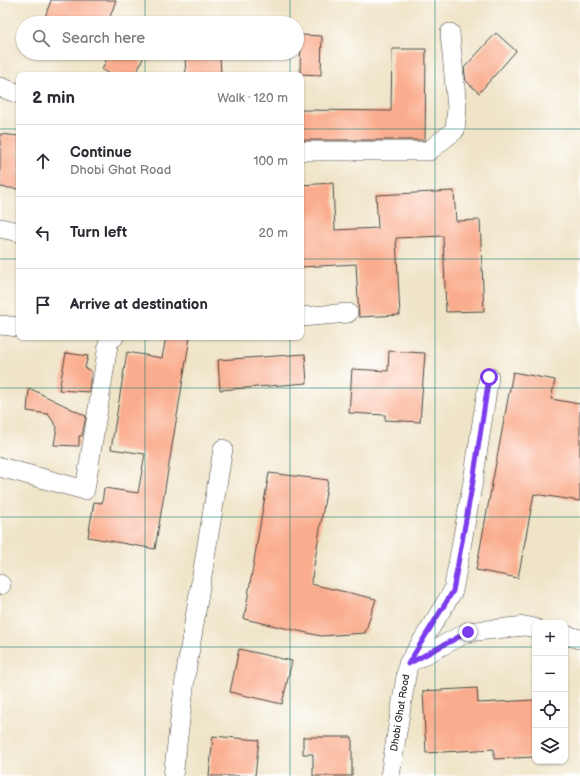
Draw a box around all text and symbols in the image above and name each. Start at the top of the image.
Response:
search box [16,16,304,60]
icon: search [30,27,52,49]
text: Search here [62,29,145,48]
text: 2 min [32,88,75,108]
text: Walk · 120 m [217,90,288,106]
text: Continue [70,143,132,162]
icon: ahead [32,150,54,172]
text: 100 m [253,153,288,169]
text: Dhobi Ghat Road [70,162,171,178]
icon: left [32,222,54,244]
text: Turn left [70,223,127,242]
text: 20 m [258,225,288,241]
icon: arrive [32,294,54,316]
text: Arrive at destination [70,295,208,314]
route start [480,368,498,386]
map controls [532,620,568,764]
button: + [532,620,568,656]
route end [459,623,477,641]
button: − [532,656,568,692]
street label: Dhobi Ghat Road [388,673,412,752]
button: locate [532,692,568,728]
button: layers [532,728,568,764]

